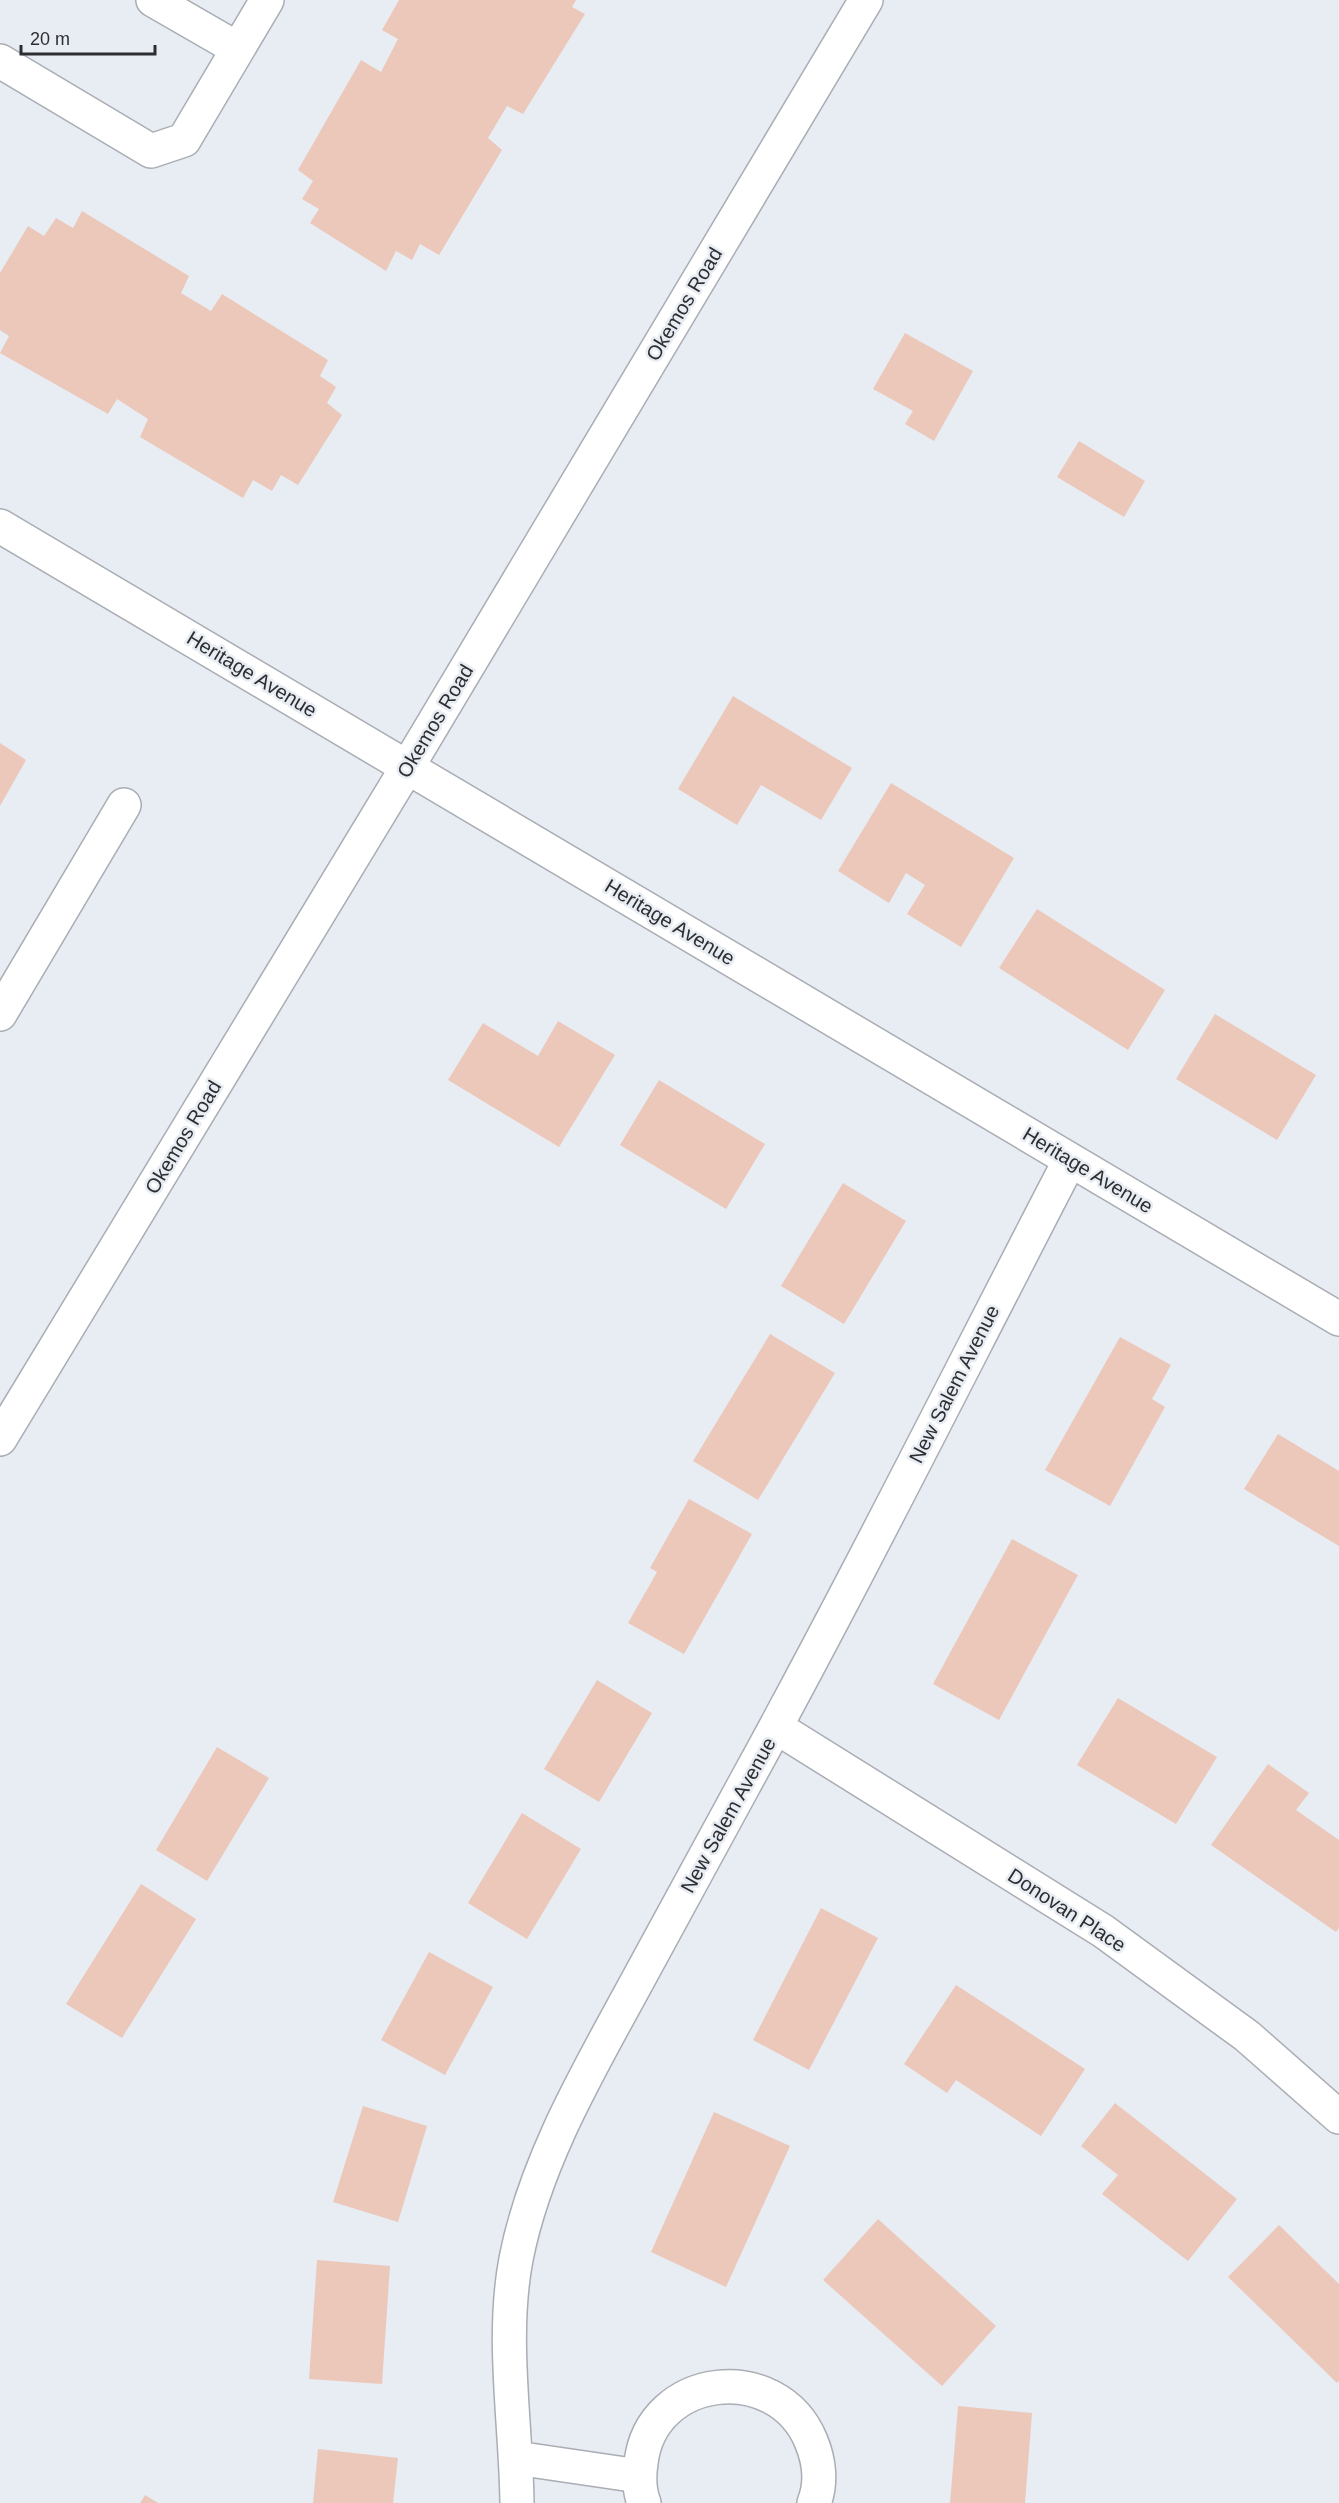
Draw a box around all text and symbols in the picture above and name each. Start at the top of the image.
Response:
scale bar [21,18,154,56]
text: 20 m [30,29,70,49]
street label: Okemos Road [642,244,726,364]
street label: Heritage Avenue [183,627,321,721]
street label: Okemos Road [393,661,477,781]
street label: Heritage Avenue [601,875,739,969]
street label: Okemos Road [141,1077,225,1197]
street label: Heritage Avenue [1019,1123,1157,1217]
street label: New Salem Avenue [905,1301,1003,1467]
street label: New Salem Avenue [676,1733,780,1897]
street label: Donovan Place [1004,1864,1130,1956]

